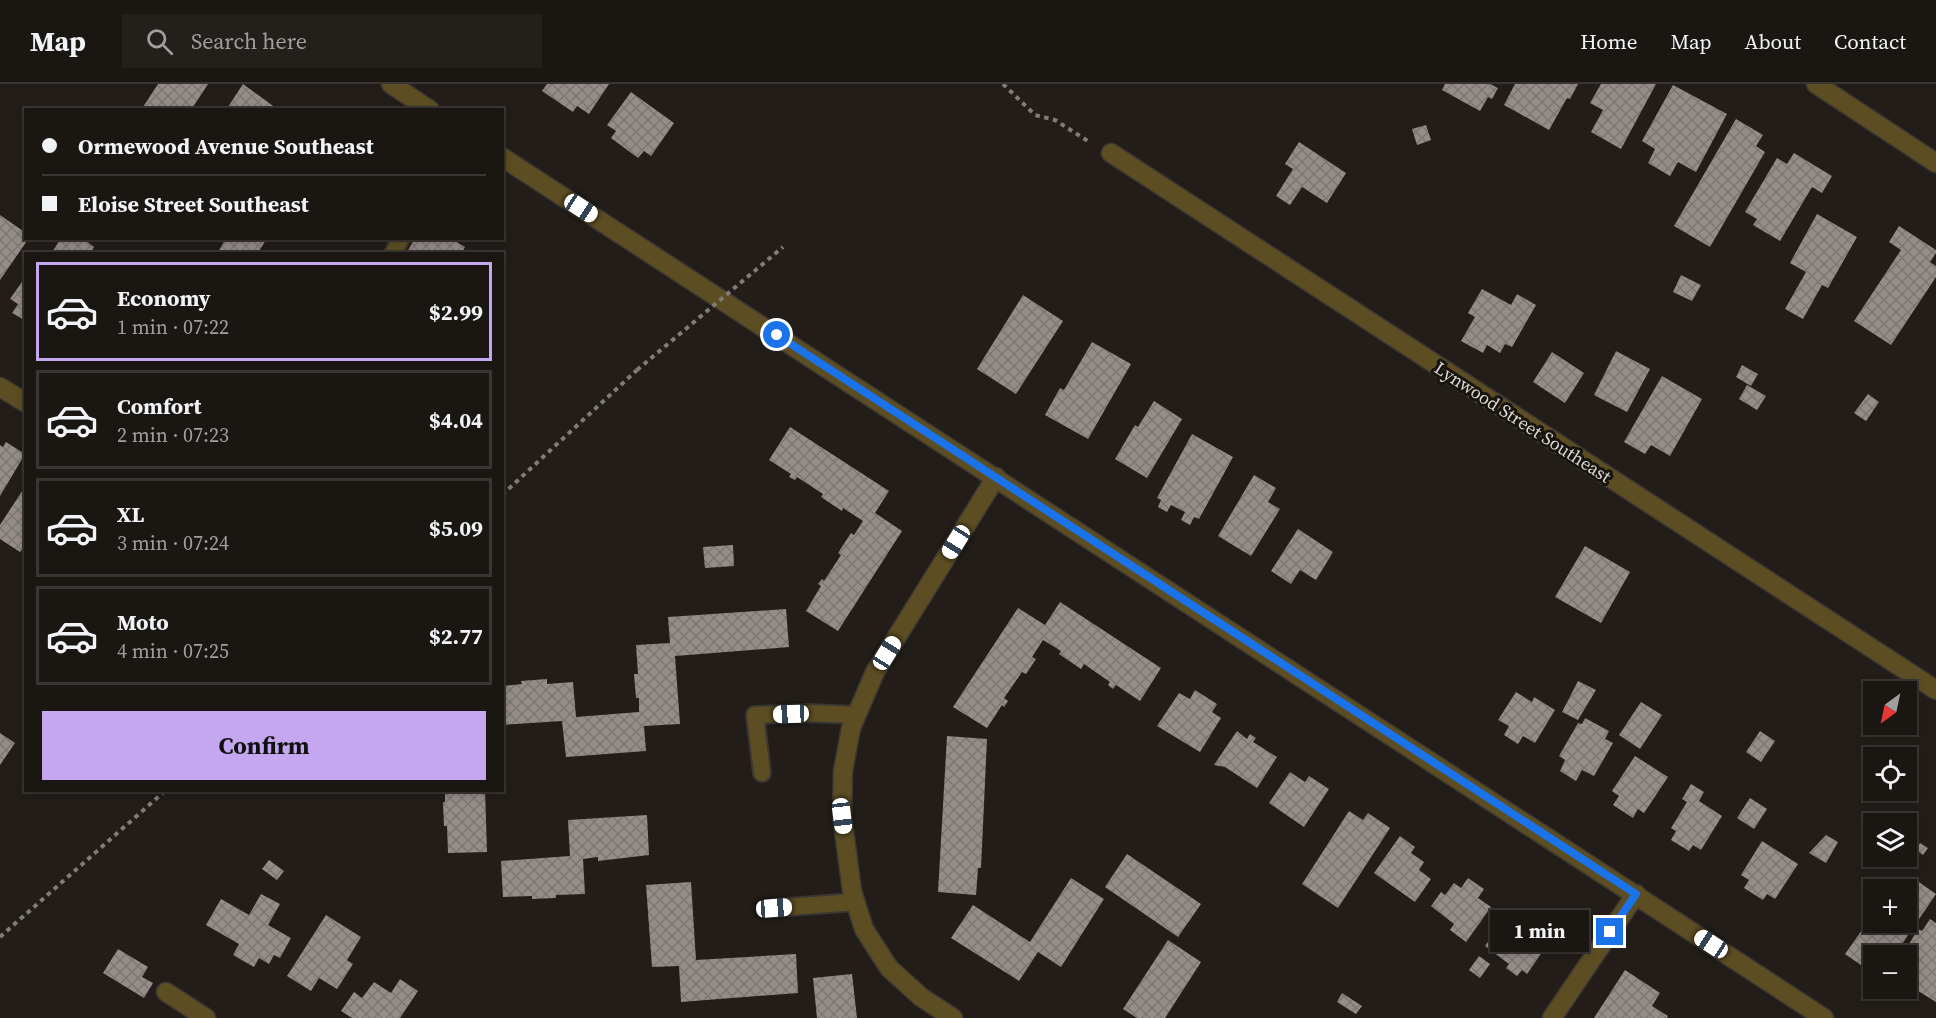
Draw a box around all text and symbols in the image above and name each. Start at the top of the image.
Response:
search box [122,14,542,68]
text: Map [30,22,86,60]
icon: search [143,25,176,58]
text: Search here [191,26,307,56]
text: Home [1580,27,1638,56]
text: Map [1671,27,1712,56]
text: About [1745,27,1801,56]
text: Contact [1834,27,1906,56]
text: Ormewood Avenue Southeast [78,131,374,161]
text: Eloise Street Southeast [78,189,309,219]
car [561,191,601,225]
text: Economy [117,283,211,313]
icon: car [45,285,99,339]
text: $2.99 [429,297,483,327]
text: 1 min · 07:22 [117,313,229,341]
route start [763,321,790,348]
street label: Lynwood Street Southeast [1430,355,1616,489]
text: Comfort [117,391,201,421]
icon: car [45,393,99,447]
text: $4.04 [429,405,483,435]
text: 2 min · 07:23 [117,421,229,449]
text: XL [117,499,144,529]
icon: car [45,501,99,555]
text: $5.09 [429,513,483,543]
car [939,522,973,562]
text: 3 min · 07:24 [117,529,229,557]
text: Moto [117,607,169,637]
icon: car [45,609,99,663]
text: $2.77 [429,621,483,651]
car [870,633,904,673]
text: 4 min · 07:25 [117,637,229,665]
north arrow [1863,681,1917,735]
map controls [1863,681,1917,999]
car [773,704,809,724]
button: Confirm [42,711,486,780]
button: locate [1863,747,1917,801]
car [831,797,853,835]
button: layers [1863,813,1917,867]
button: + [1863,879,1917,933]
car [755,898,793,918]
callout: 1 min [1490,911,1589,953]
text: 1 min [1514,917,1565,945]
route end [1596,918,1623,945]
car [1691,927,1731,961]
button: − [1863,945,1917,999]

